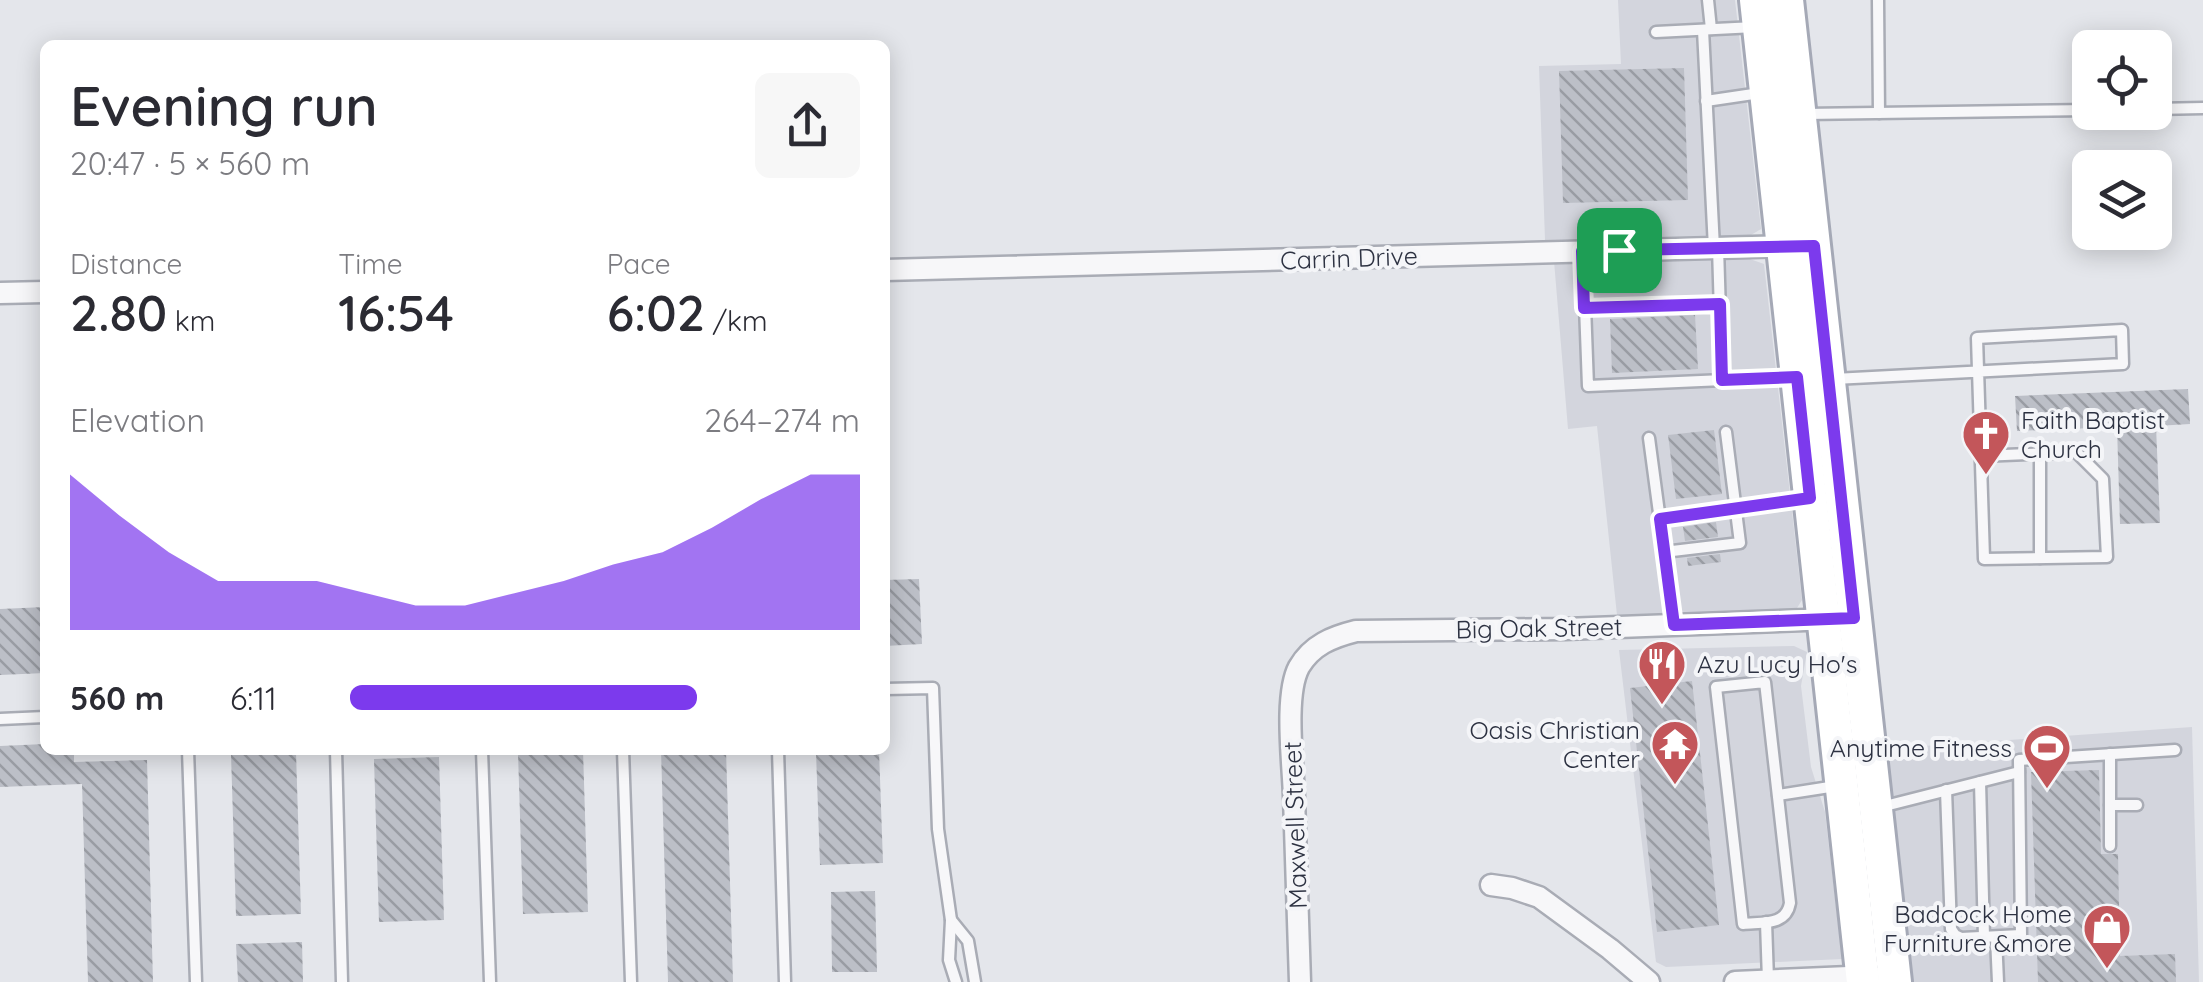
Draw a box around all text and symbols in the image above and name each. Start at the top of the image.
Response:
map controls [2072,30,2172,250]
button: locate [2072,30,2172,130]
text: Evening run [70,71,378,140]
button: share [755,73,860,178]
text: 20:47 · 5 × 560 m [70,143,310,183]
button: layers [2072,150,2172,250]
pin [1577,208,1662,293]
icon: arrive [1592,223,1647,278]
street label: Carrin Drive [1280,240,1418,275]
text: Distance [70,246,182,281]
text: Time [338,246,403,281]
text: Pace [607,246,671,281]
text: 2.80 [70,281,167,344]
text: 16:54 [338,281,454,344]
text: 6:02 [607,281,705,344]
text: km [167,303,215,338]
text: /km [705,303,768,338]
text: Elevation [70,400,205,440]
text: 264–274 m [704,400,860,440]
place label: Faith Baptist Church [2021,404,2165,464]
church icon: Faith Baptist Church [1960,408,2012,476]
street label: Big Oak Street [1455,611,1623,644]
restaurant icon: Azu Lucy Ho's [1636,638,1688,706]
place label: Azu Lucy Ho's [1697,648,1857,679]
text: 560 m [70,678,164,718]
text: 6:11 [230,678,277,718]
place label: Oasis Christian Center [1469,714,1640,774]
temple icon: Oasis Christian Center [1649,718,1701,786]
sports icon: Anytime Fitness [2021,722,2073,790]
place label: Anytime Fitness [1830,732,2012,763]
street label: Maxwell Street [1276,741,1313,909]
place label: Badcock Home Furniture &more [1884,898,2072,958]
shop icon: Badcock Home Furniture &more [2081,902,2133,970]

